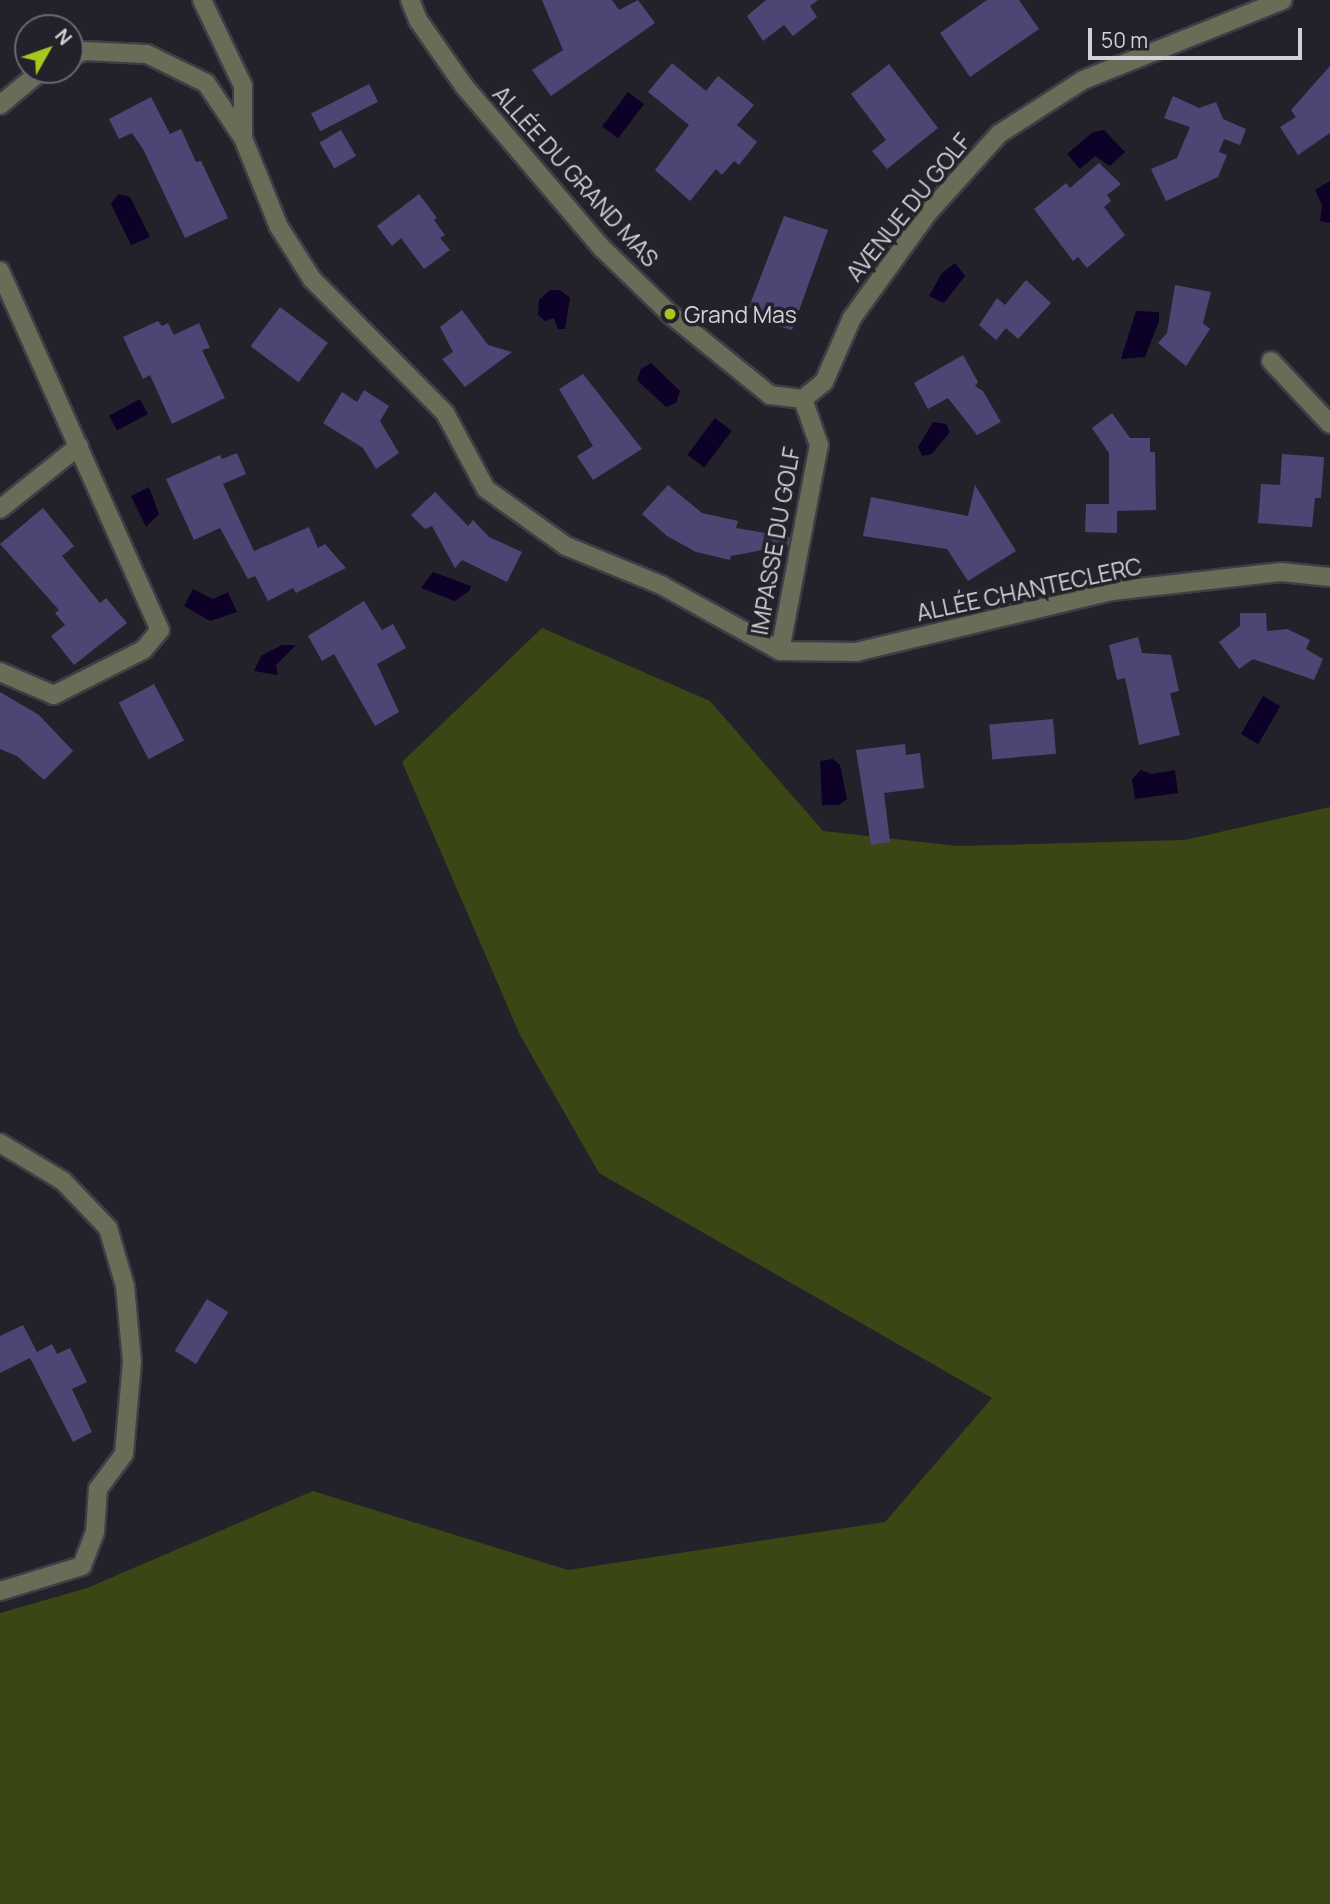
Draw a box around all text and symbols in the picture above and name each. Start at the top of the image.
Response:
north arrow [14,14,84,84]
scale bar [1092,14,1306,58]
text: N [49,23,78,50]
text: 50 m [1101,26,1148,54]
street label: ALLÉE DU GRAND MAS [488,80,664,272]
street label: AVENUE DU GOLF [840,128,976,286]
place label: Grand Mas [684,300,797,328]
marker: Grand Mas [662,306,678,322]
street label: IMPASSE DU GOLF [745,445,805,637]
street label: ALLÉE CHANTECLERC [914,552,1144,626]

